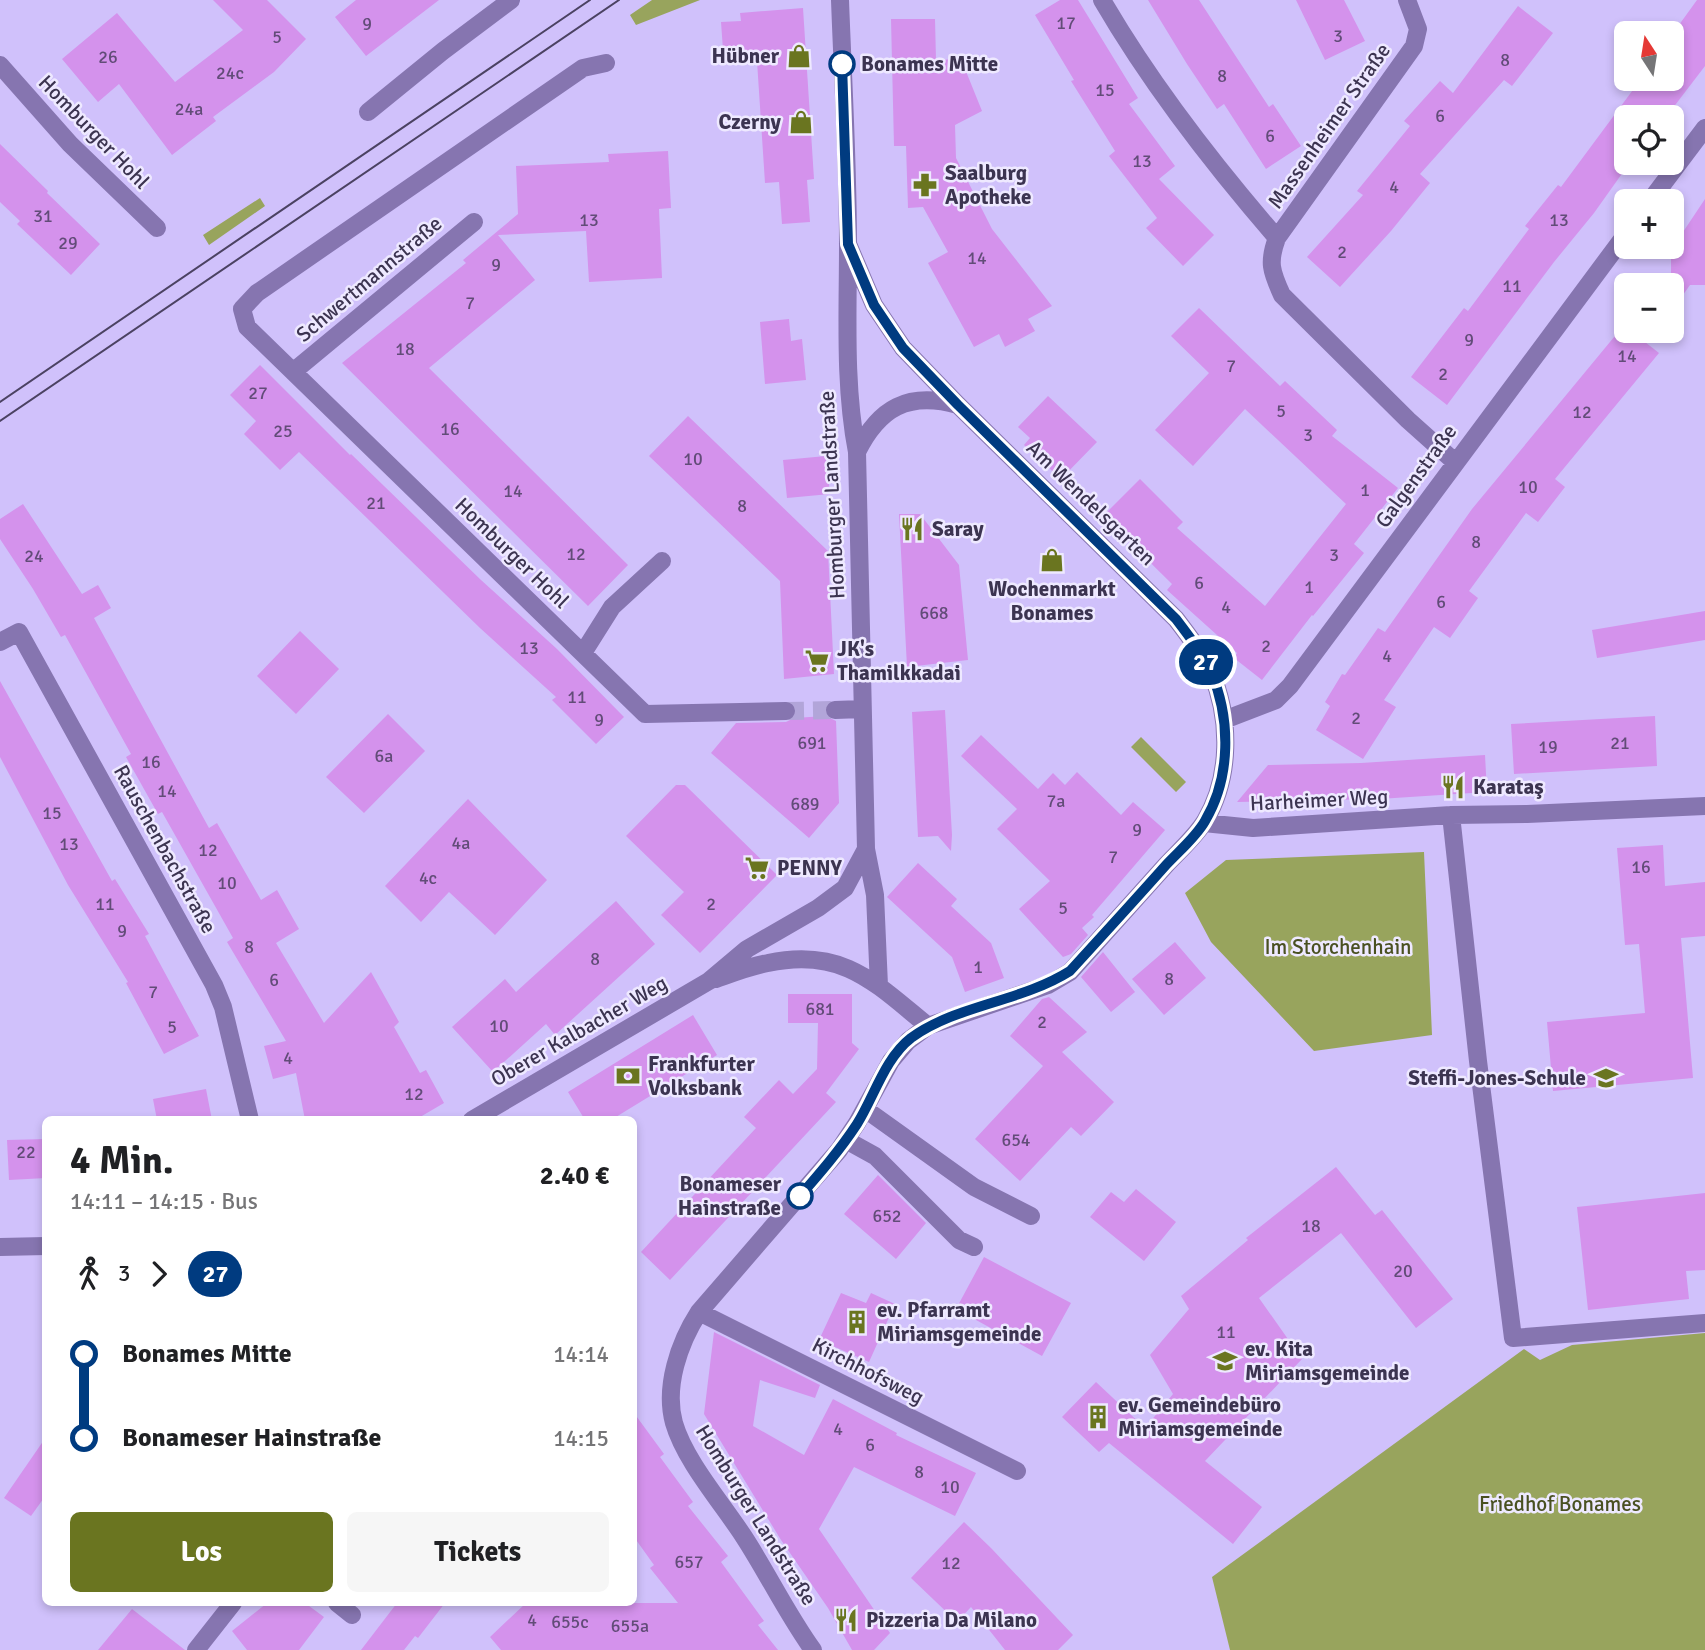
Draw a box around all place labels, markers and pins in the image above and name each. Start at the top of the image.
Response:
shop icon: Hübner [785,42,813,70]
place label: Hübner [712,43,780,69]
marker: Bonames Mitte [829,51,855,77]
place label: Bonames Mitte [861,51,998,77]
shop icon: Czerny [787,108,815,136]
place label: Czerny [719,109,782,135]
place label: Saalburg Apotheke [945,160,1031,210]
pharmacy icon: Saalburg Apotheke [911,171,939,199]
restaurant icon: Saray [898,515,926,543]
place label: Saray [932,516,984,542]
shop icon: Wochenmarkt Bonames [1038,546,1066,574]
place label: Wochenmarkt Bonames [988,576,1116,626]
place label: JK's Thamilkkadai [837,636,961,686]
supermarket icon: JK's Thamilkkadai [803,647,831,675]
restaurant icon: Karataş [1439,773,1467,801]
place label: Karataş [1473,774,1544,800]
supermarket icon: PENNY [743,854,771,882]
place label: PENNY [777,855,843,881]
place label: Frankfurter Volksbank [648,1051,756,1101]
bank icon: Frankfurter Volksbank [614,1062,642,1090]
school or university icon: Steffi-Jones-Schule [1592,1064,1620,1092]
place label: Steffi-Jones-Schule [1408,1065,1586,1091]
place label: Bonameser Hainstraße [678,1171,782,1221]
marker: Bonameser Hainstraße [787,1183,813,1209]
place label: ev. Pfarramt Miriamsgemeinde [877,1297,1041,1347]
building icon: ev. Pfarramt Miriamsgemeinde [843,1308,871,1336]
place label: ev. Kita Miriamsgemeinde [1245,1336,1409,1386]
school or university icon: ev. Kita Miriamsgemeinde [1211,1347,1239,1375]
place label: ev. Gemeindebüro Miriamsgemeinde [1118,1392,1282,1442]
building icon: ev. Gemeindebüro Miriamsgemeinde [1084,1403,1112,1431]
restaurant icon: Pizzeria Da Milano [832,1606,860,1634]
place label: Pizzeria Da Milano [866,1607,1037,1633]

